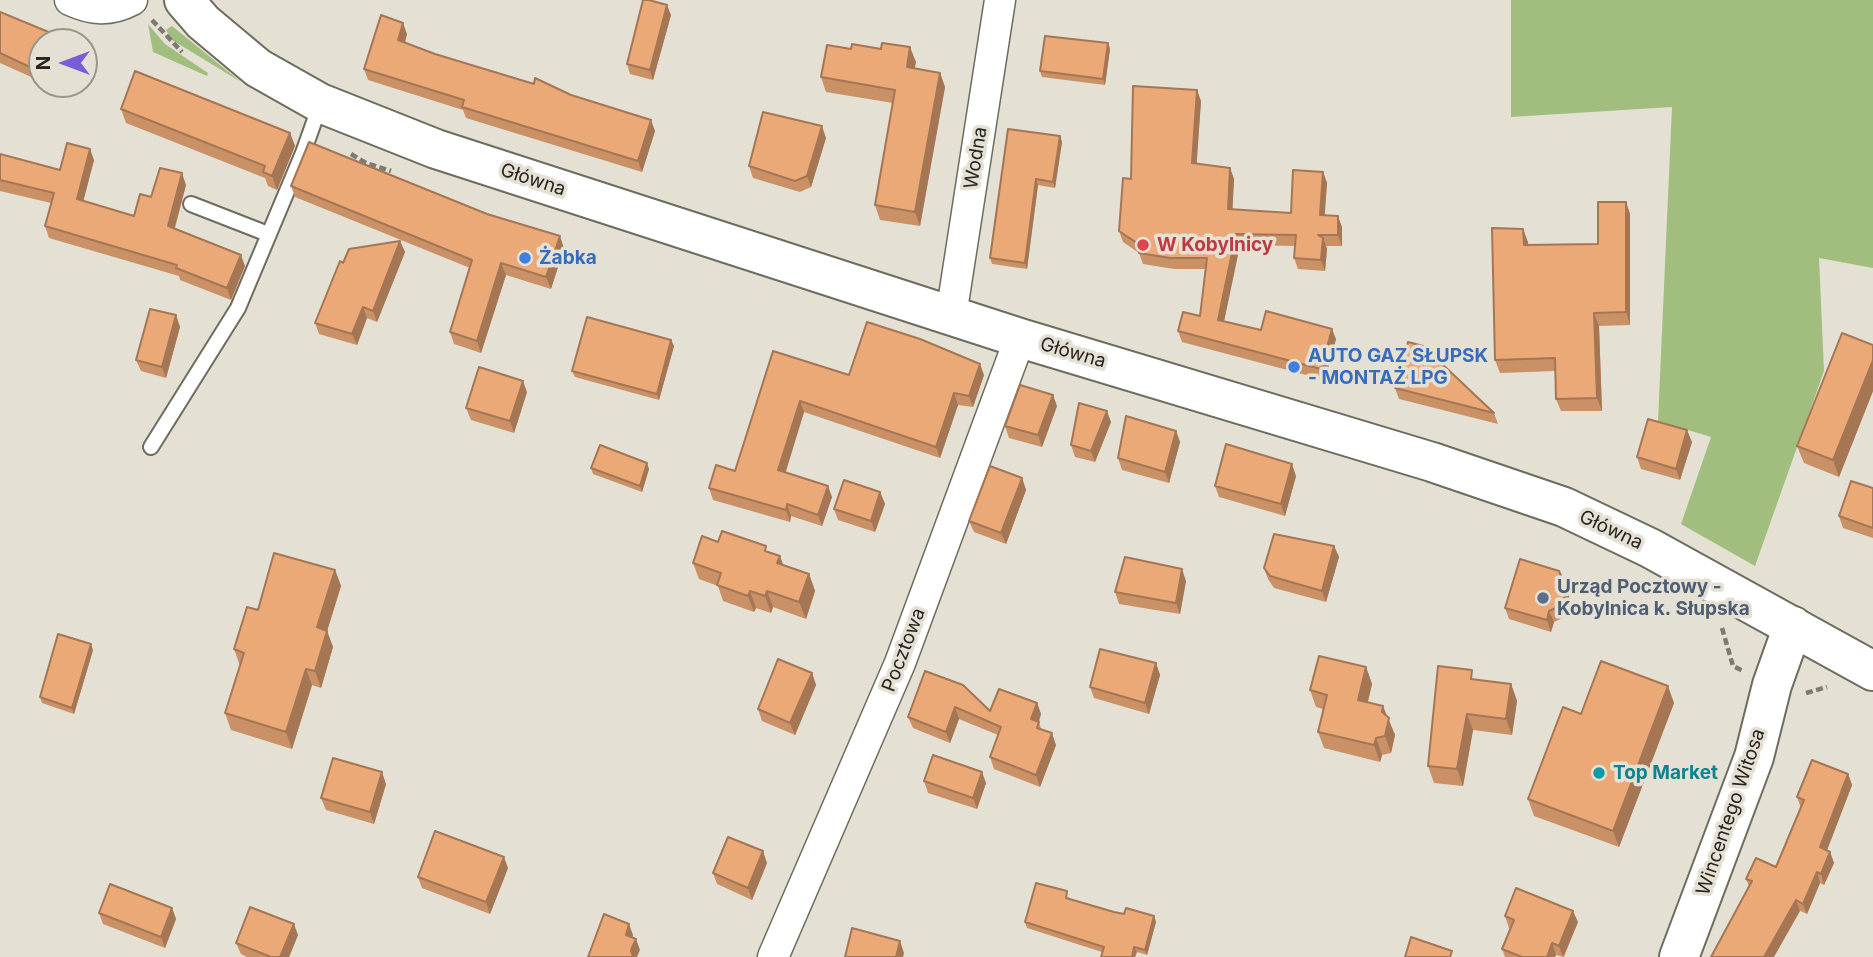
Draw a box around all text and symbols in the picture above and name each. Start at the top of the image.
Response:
north arrow [28,28,98,98]
text: N [32,56,55,70]
street label: Wodna [960,125,992,191]
street label: Główna [497,159,569,201]
place label: W Kobylnicy [1157,234,1273,256]
marker: W Kobylnicy [1135,237,1151,253]
place label: Żabka [539,247,597,269]
marker: Żabka [517,250,533,266]
street label: Główna [1038,333,1108,373]
place label: AUTO GAZ SŁUPSK - MONTAŻ LPG [1308,345,1488,389]
marker: AUTO GAZ SŁUPSK - MONTAŻ LPG [1286,359,1302,375]
street label: Główna [1576,505,1646,555]
place label: Urząd Pocztowy - Kobylnica k. Słupska [1557,576,1750,620]
marker: Urząd Pocztowy - Kobylnica k. Słupska [1535,590,1551,606]
street label: Pocztowa [878,605,930,695]
street label: Wincentego Witosa [1692,726,1770,898]
place label: Top Market [1613,762,1718,784]
marker: Top Market [1591,765,1607,781]

